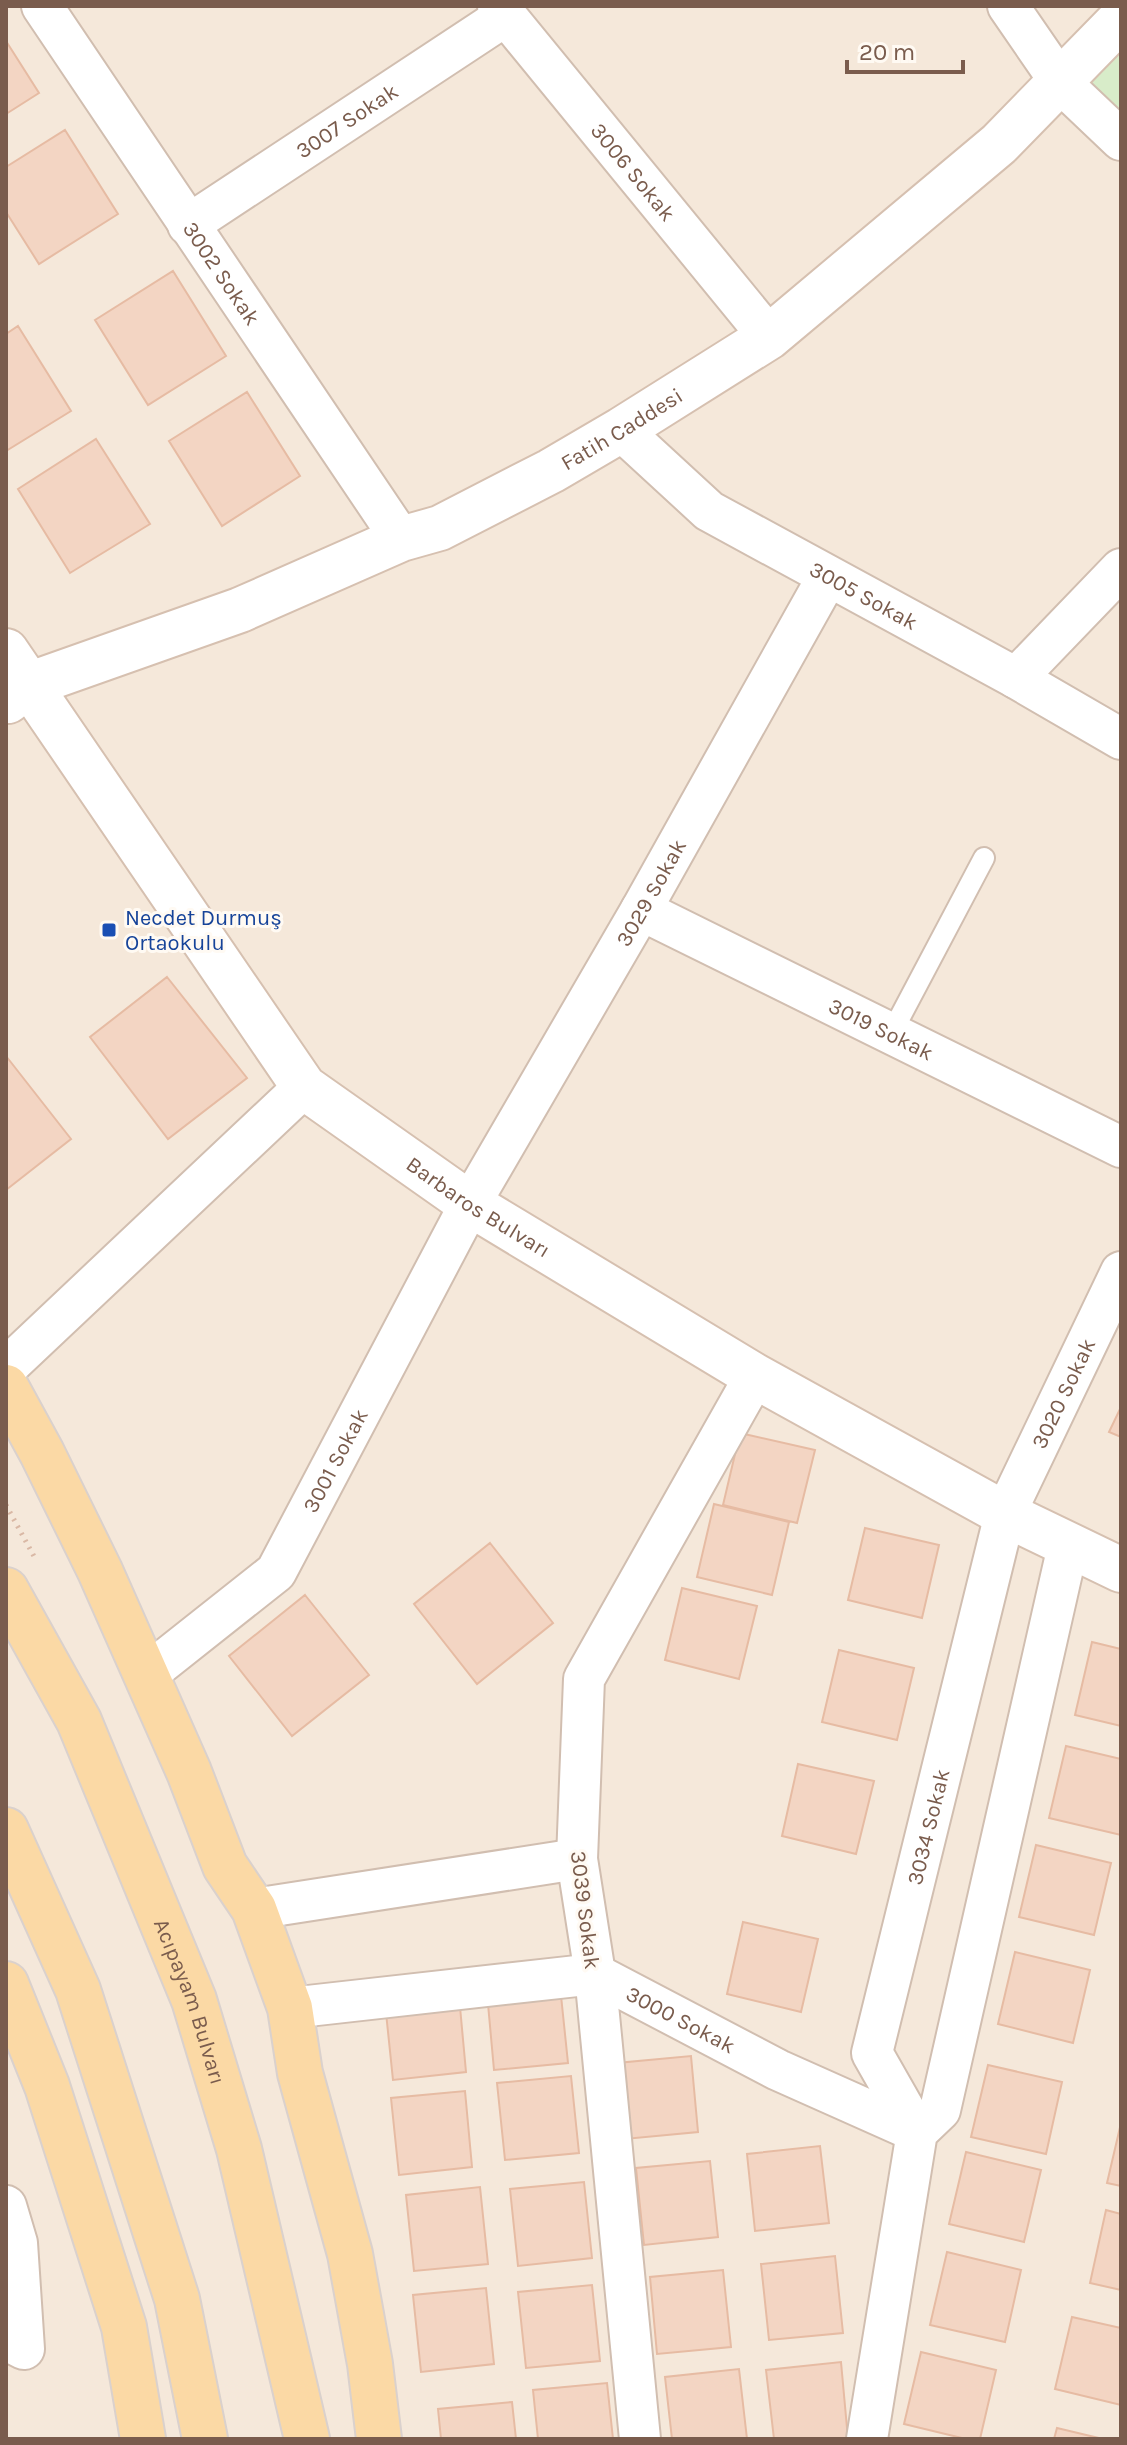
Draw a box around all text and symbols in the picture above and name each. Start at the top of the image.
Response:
scale bar [847,24,963,74]
text: 20 m [859,38,915,66]
street label: 3007 Sokak [291,78,403,164]
street label: 3006 Sokak [585,118,681,227]
street label: 3002 Sokak [177,217,265,330]
street label: Fatih Caddesi [557,383,688,476]
street label: 3005 Sokak [805,556,922,636]
street label: 3029 Sokak [611,835,692,951]
place label: Necdet Durmuş Ortaokulu [125,905,282,956]
marker: Necdet Durmuş Ortaokulu [100,921,118,939]
street label: 3019 Sokak [824,993,938,1066]
street label: Barbaros Bulvarı [401,1151,555,1264]
street label: 3020 Sokak [1026,1334,1101,1453]
street label: 3001 Sokak [298,1404,374,1517]
street label: 3034 Sokak [902,1766,956,1888]
street label: 3039 Sokak [565,1849,605,1971]
street label: Acıpayam Bulvarı [148,1915,231,2088]
street label: 3000 Sokak [621,1981,740,2059]

